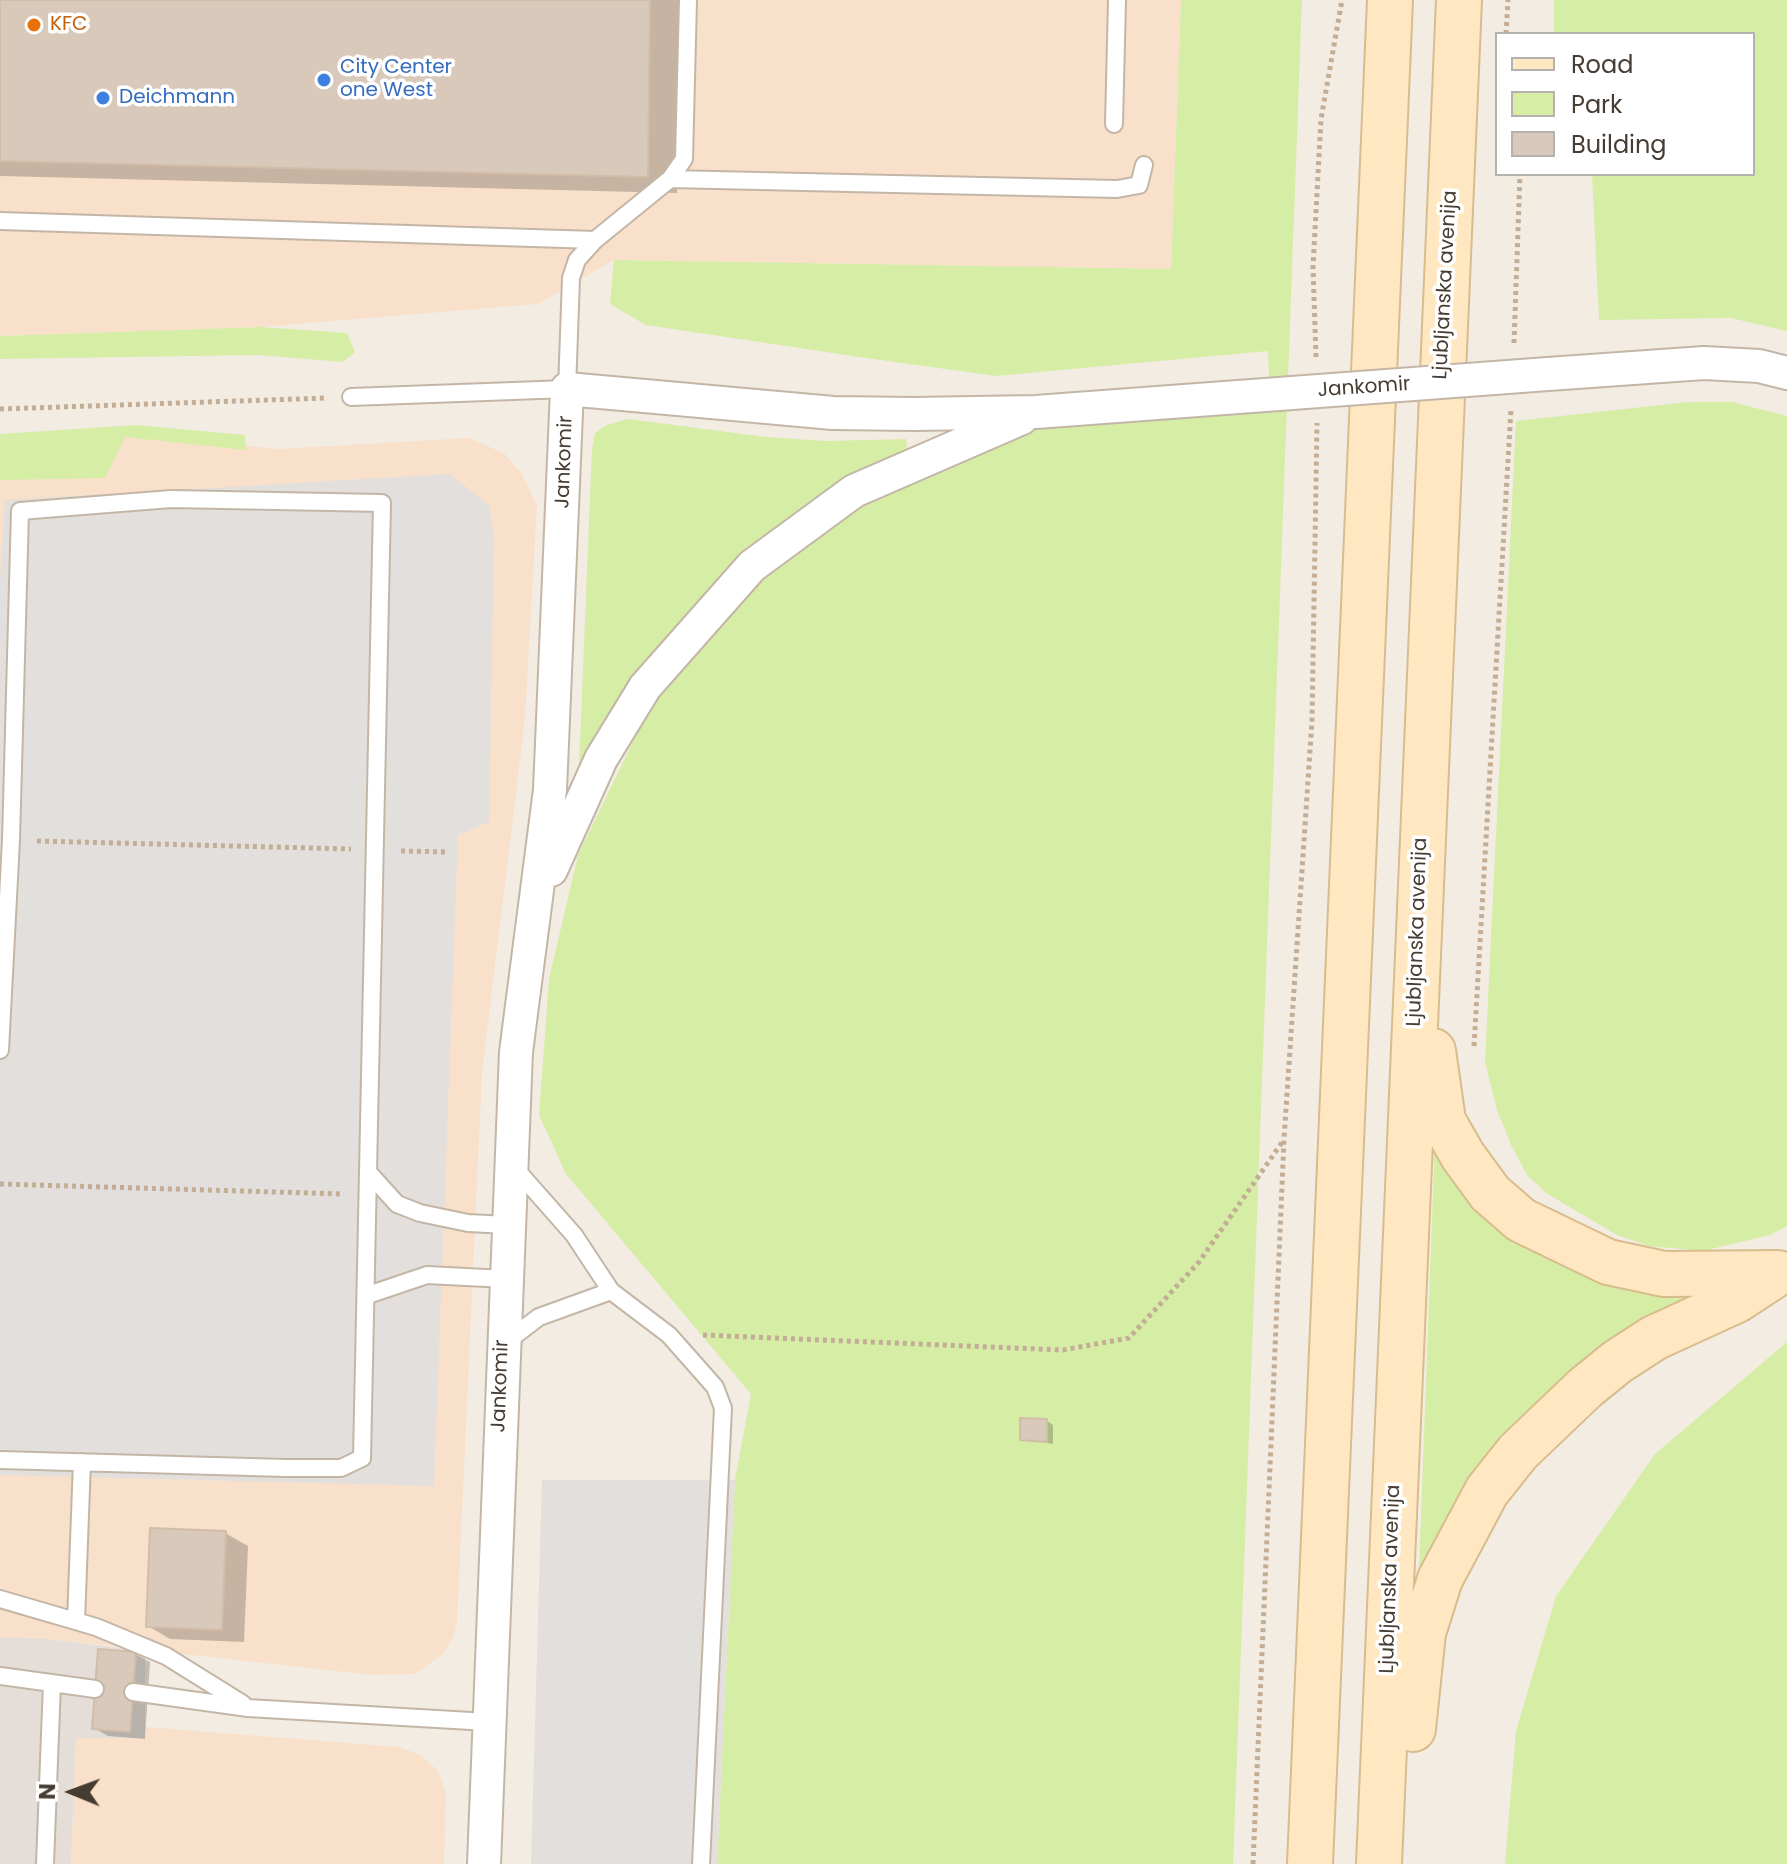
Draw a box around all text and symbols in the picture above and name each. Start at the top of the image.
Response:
place label: KFC [50,13,87,37]
marker: KFC [25,16,43,34]
legend [1495,32,1755,176]
text: Road [1571,48,1633,81]
place label: City Center one West [340,56,452,103]
marker: City Center one West [315,71,333,89]
place label: Deichmann [119,86,235,110]
text: Park [1571,88,1622,121]
marker: Deichmann [94,89,112,107]
text: Building [1571,128,1667,161]
street label: Ljubljanska avenija [1429,190,1463,380]
street label: Jankomir [1317,373,1411,403]
street label: Jankomir [551,415,579,509]
street label: Ljubljanska avenija [1403,837,1433,1027]
street label: Jankomir [487,1339,515,1433]
street label: Ljubljanska avenija [1376,1484,1406,1674]
north arrow [32,1752,112,1832]
text: N [32,1783,63,1800]

